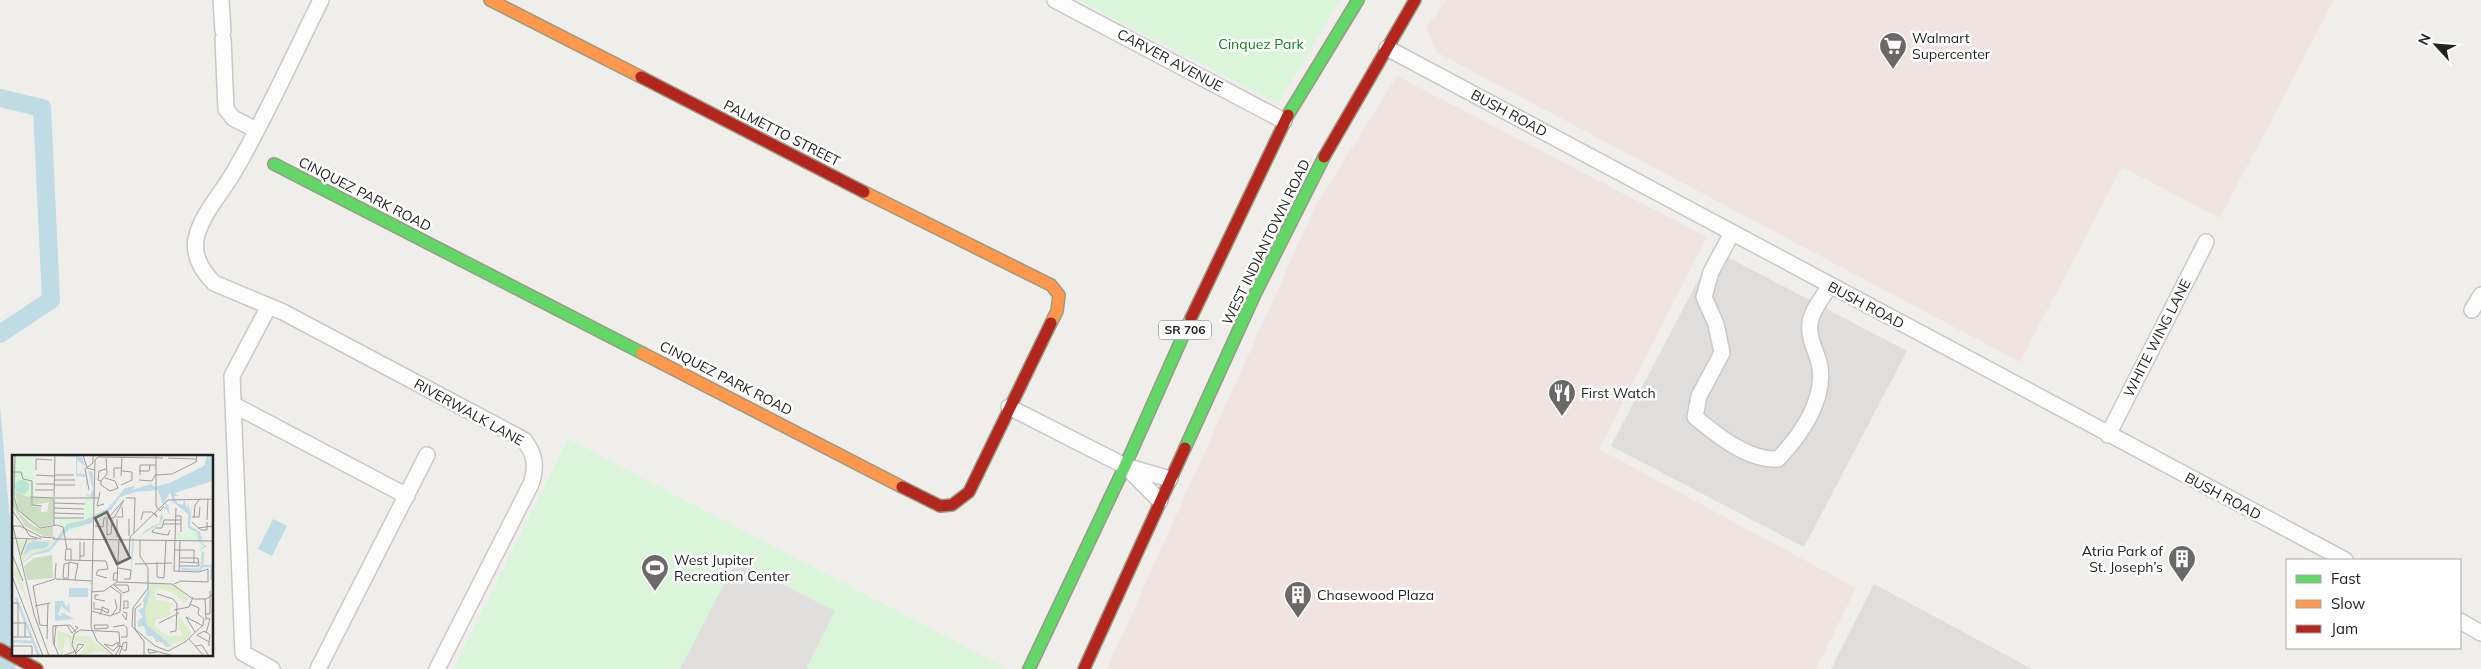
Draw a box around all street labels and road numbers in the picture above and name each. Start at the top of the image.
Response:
street label: CARVER AVENUE [1114,25,1226,95]
street label: BUSH ROAD [1468,85,1550,141]
street label: PALMETTO STREET [721,96,844,170]
street label: CINQUEZ PARK ROAD [296,153,434,235]
street label: WEST INDIANTOWN ROAD [1218,156,1314,328]
street label: WHITE WING LANE [2119,276,2195,400]
street label: BUSH ROAD [1825,277,1907,333]
road number: SR 706 [1159,320,1211,340]
street label: CINQUEZ PARK ROAD [657,337,795,419]
street label: RIVERWALK LANE [411,374,527,450]
street label: BUSH ROAD [2182,468,2264,524]

